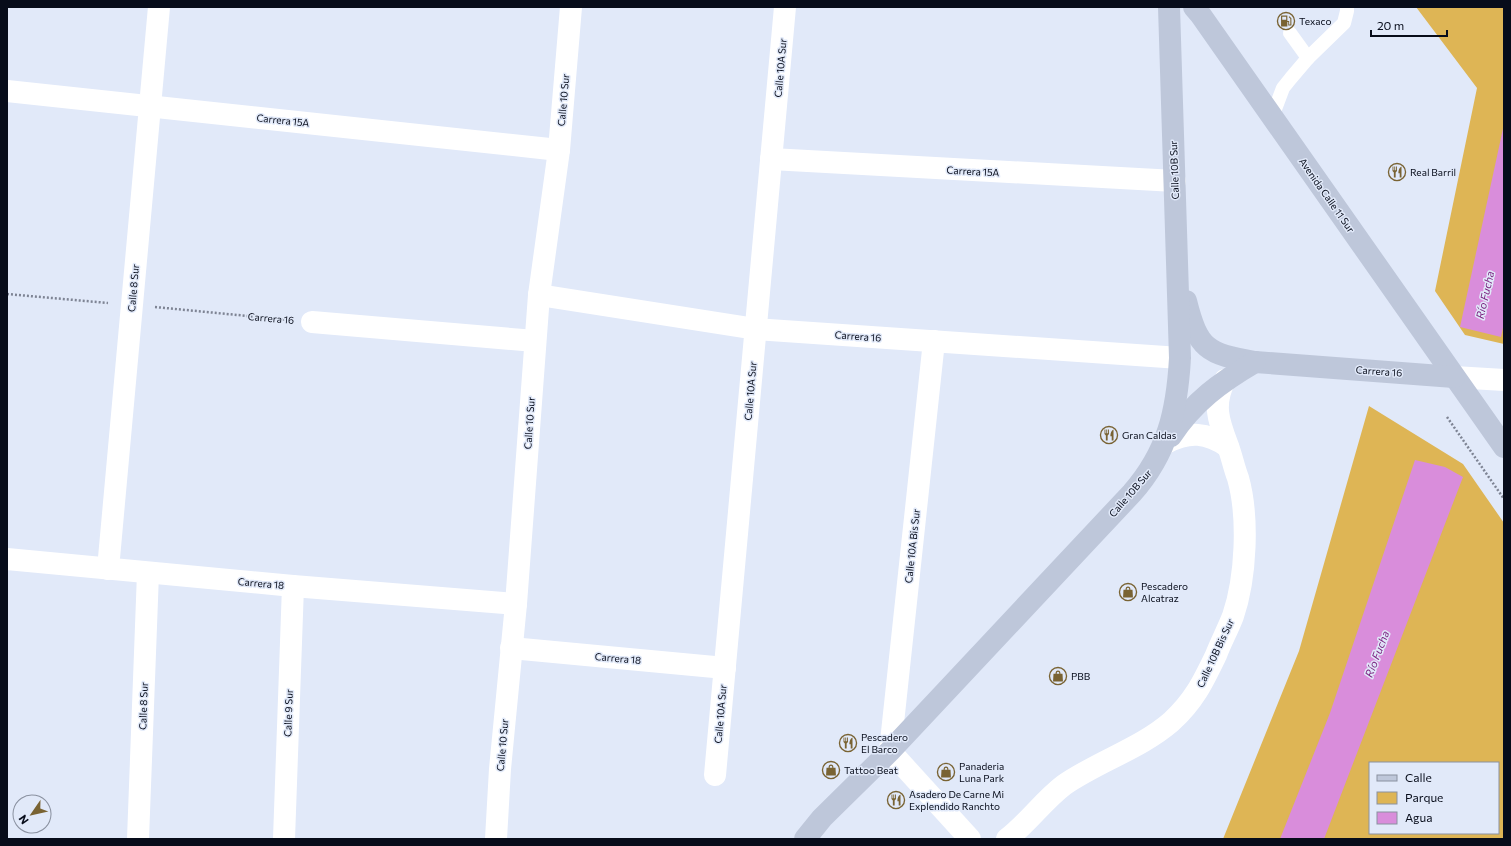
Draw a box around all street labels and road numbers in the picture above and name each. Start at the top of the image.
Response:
street label: Calle 10A Sur [771,38,789,98]
street label: Calle 10 Sur [555,73,571,127]
street label: Carrera 15A [256,111,310,129]
street label: Calle 10B Sur [1167,140,1181,200]
street label: Avenida Calle 11 Sur [1297,155,1357,235]
street label: Carrera 15A [946,164,1000,178]
street label: Calle 8 Sur [125,264,141,312]
street label: Carrera 16 [247,310,295,326]
street label: Carrera 16 [834,328,882,344]
street label: Calle 10A Sur [741,361,759,421]
street label: Carrera 16 [1355,363,1403,379]
street label: Calle 10 Sur [521,396,537,450]
street label: Calle 10B Sur [1106,467,1154,519]
street label: Calle 10A Bis Sur [902,508,922,584]
street label: Carrera 18 [237,575,285,591]
street label: Calle 10B Bis Sur [1194,617,1236,689]
street label: Carrera 18 [594,650,642,666]
street label: Calle 8 Sur [136,682,150,730]
street label: Calle 10A Sur [711,684,729,744]
street label: Calle 9 Sur [281,689,295,737]
street label: Calle 10 Sur [494,718,510,772]

